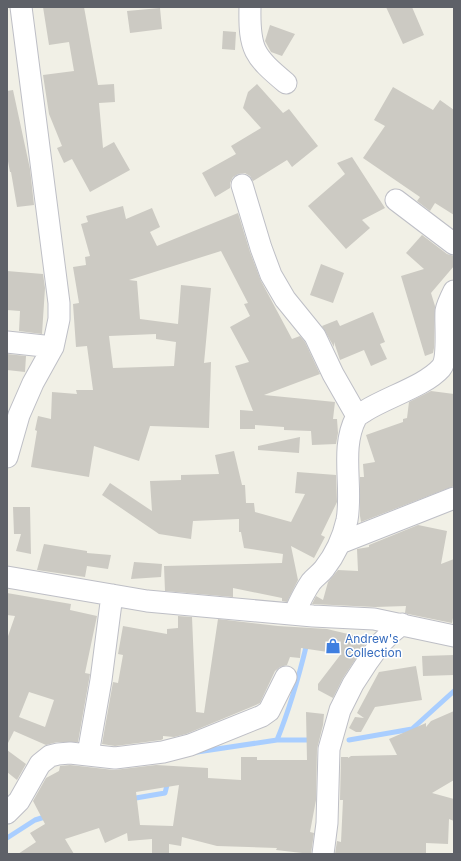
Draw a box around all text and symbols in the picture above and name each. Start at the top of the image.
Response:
place label: Andrew's Collection [345,631,402,660]
shop icon: Andrew's Collection [324,637,342,655]

